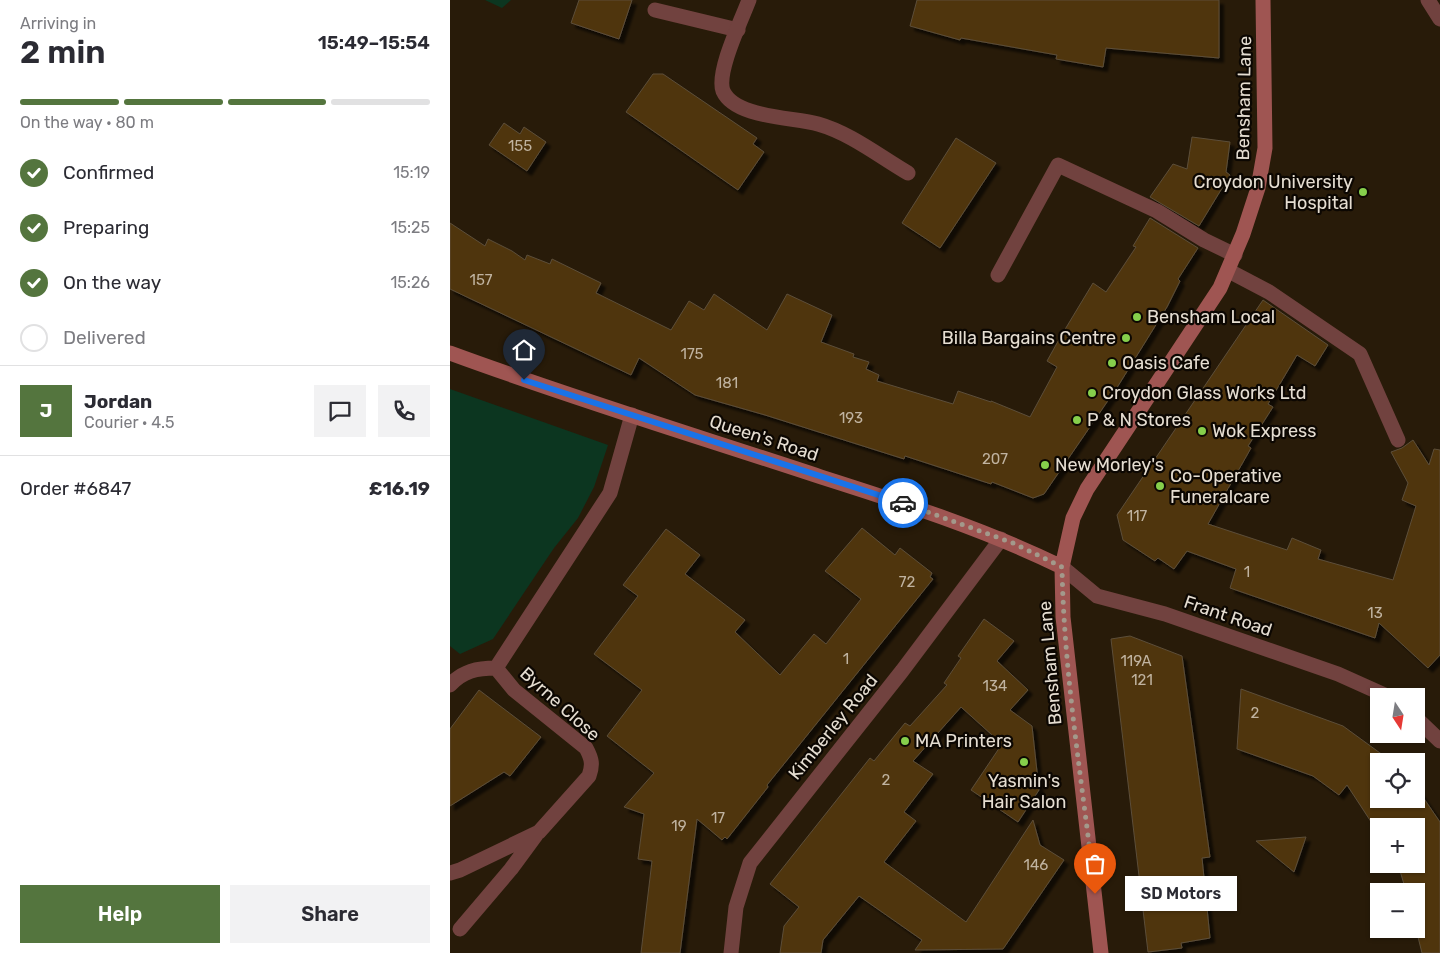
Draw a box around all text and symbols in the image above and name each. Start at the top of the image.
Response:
text: Arriving in [20,14,96,33]
text: 15:49–15:54 [318,31,430,54]
text: 2 min [20,33,105,71]
street label: Bensham Lane [1232,36,1256,160]
text: On the way · 80 m [20,113,154,132]
house number: 155 [508,137,532,155]
icon: check [20,159,48,187]
text: Confirmed [63,161,154,184]
text: 15:19 [393,163,430,182]
place label: Croydon University Hospital [1193,171,1353,214]
marker: Croydon University Hospital [1357,186,1369,198]
icon: check [20,214,48,242]
text: Preparing [63,216,149,239]
text: 15:25 [391,218,430,237]
icon: check [20,269,48,297]
text: On the way [63,271,161,294]
house number: 157 [469,271,493,289]
text: 15:26 [391,273,430,292]
place label: Bensham Local [1147,306,1275,328]
marker: Bensham Local [1131,311,1143,323]
text: Delivered [63,326,146,349]
place label: Billa Bargains Centre [942,327,1116,349]
pin [503,329,545,380]
marker: Billa Bargains Centre [1120,332,1132,344]
icon: home [510,336,538,364]
house number: 175 [680,345,704,363]
place label: Oasis Cafe [1122,352,1210,374]
marker: Oasis Cafe [1106,357,1118,369]
house number: 181 [716,374,738,392]
place label: Croydon Glass Works Ltd [1102,382,1307,404]
button: chat [314,385,366,437]
button: phone [378,385,430,437]
marker: Croydon Glass Works Ltd [1086,387,1098,399]
text: Jordan [84,390,152,413]
text: J [40,399,52,422]
house number: 193 [839,409,863,427]
place label: P & N Stores [1087,409,1191,431]
street label: Queen's Road [707,410,821,466]
text: Courier · 4.5 [84,413,174,432]
marker: P & N Stores [1071,414,1083,426]
place label: Wok Express [1212,420,1316,442]
marker: Wok Express [1196,425,1208,437]
house number: 207 [982,450,1008,468]
place label: New Morley's [1055,454,1164,476]
marker: New Morley's [1039,459,1051,471]
place label: Co-Operative Funeralcare [1170,465,1282,508]
text: Order #6847 [20,477,131,500]
text: £16.19 [369,477,430,500]
courier [878,478,928,528]
marker: Co-Operative Funeralcare [1154,480,1166,492]
icon: car [889,489,917,517]
house number: 117 [1127,507,1148,525]
house number: 1 [1244,563,1250,581]
house number: 72 [899,573,915,591]
street label: Frant Road [1181,591,1275,641]
street label: Bensham Lane [1034,600,1066,726]
house number: 13 [1367,604,1383,622]
house number: 1 [843,650,849,668]
house number: 119A [1120,652,1152,670]
street label: Byrne Close [515,662,605,746]
street label: Kimberley Road [784,670,882,784]
house number: 121 [1131,671,1153,689]
house number: 134 [983,677,1007,695]
north arrow [1370,688,1425,742]
map controls [1370,688,1425,938]
house number: 2 [1251,704,1260,722]
place label: MA Printers [915,730,1012,752]
marker: MA Printers [899,735,911,747]
button: locate [1370,753,1425,808]
marker: Yasmin's Hair Salon [1018,756,1030,768]
place label: Yasmin's Hair Salon [982,770,1066,813]
house number: 2 [882,771,891,789]
house number: 17 [711,809,725,827]
house number: 19 [671,817,687,835]
button: + [1370,818,1425,873]
pin [1074,843,1116,894]
icon: bag [1081,850,1109,878]
house number: 146 [1024,856,1048,874]
callout: SD Motors [1125,876,1238,912]
button: − [1370,883,1425,938]
text: SD Motors [1141,884,1221,903]
button: Help [20,885,220,943]
button: Share [230,885,430,943]

